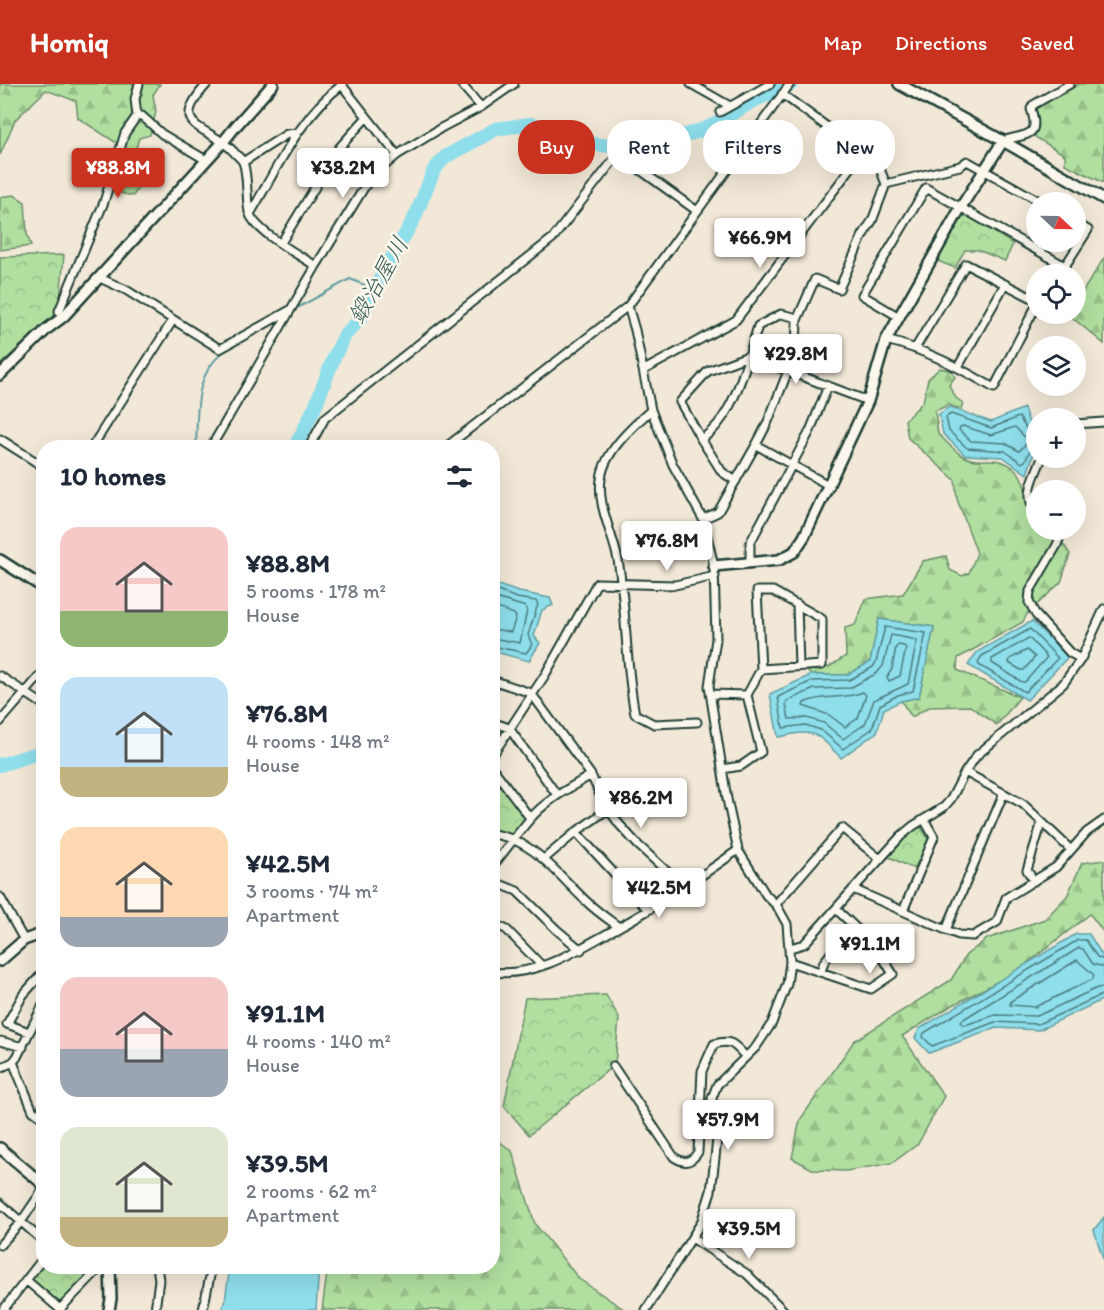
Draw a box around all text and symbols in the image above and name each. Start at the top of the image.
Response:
text: Homiq [30,25,109,59]
text: Map [824,30,862,55]
text: Directions [895,30,987,55]
text: Saved [1020,30,1074,55]
chip: Buy [518,120,595,174]
chip: Rent [607,120,691,174]
chip: Filters [703,120,803,174]
chip: New [815,120,895,174]
pin: ¥88.8M [69,148,167,199]
pin: ¥38.2M [294,148,392,199]
text: ¥88.8M [86,155,150,179]
text: ¥38.2M [311,155,375,179]
north arrow [1026,192,1086,252]
map controls [1026,192,1086,540]
pin: ¥66.9M [711,218,809,269]
text: ¥66.9M [728,225,792,249]
water label: 鍛治屋川 [341,231,415,329]
button: locate [1026,264,1086,324]
pin: ¥29.8M [747,334,845,385]
button: layers [1026,336,1086,396]
text: ¥29.8M [764,341,828,365]
button: + [1026,408,1086,468]
text: 10 homes [60,460,166,492]
icon: filters [443,460,476,493]
button: − [1026,480,1086,540]
pin: ¥76.8M [618,521,716,572]
text: ¥76.8M [635,528,699,552]
text: ¥88.8M [246,547,330,579]
icon: home [108,551,180,623]
text: 5 rooms · 178 m² [246,579,386,603]
text: House [246,603,300,627]
text: ¥76.8M [246,697,328,729]
icon: home [108,701,180,773]
text: 4 rooms · 148 m² [246,729,390,753]
text: House [246,753,300,777]
pin: ¥86.2M [592,778,690,829]
text: ¥86.2M [609,785,673,809]
text: ¥42.5M [246,847,330,879]
icon: home [108,851,180,923]
pin: ¥42.5M [610,868,708,919]
text: ¥42.5M [627,875,691,899]
text: 3 rooms · 74 m² [246,879,378,903]
text: Apartment [246,903,339,927]
pin: ¥91.1M [821,924,919,975]
text: ¥91.1M [840,931,900,955]
text: ¥91.1M [246,997,325,1029]
icon: home [108,1001,180,1073]
text: 4 rooms · 140 m² [246,1029,391,1053]
text: House [246,1053,300,1077]
pin: ¥57.9M [679,1100,777,1151]
text: ¥57.9M [697,1107,759,1131]
text: ¥39.5M [246,1147,329,1179]
icon: home [108,1151,180,1223]
text: 2 rooms · 62 m² [246,1179,377,1203]
text: Apartment [246,1203,339,1227]
pin: ¥39.5M [700,1209,798,1260]
text: ¥39.5M [717,1216,781,1240]

